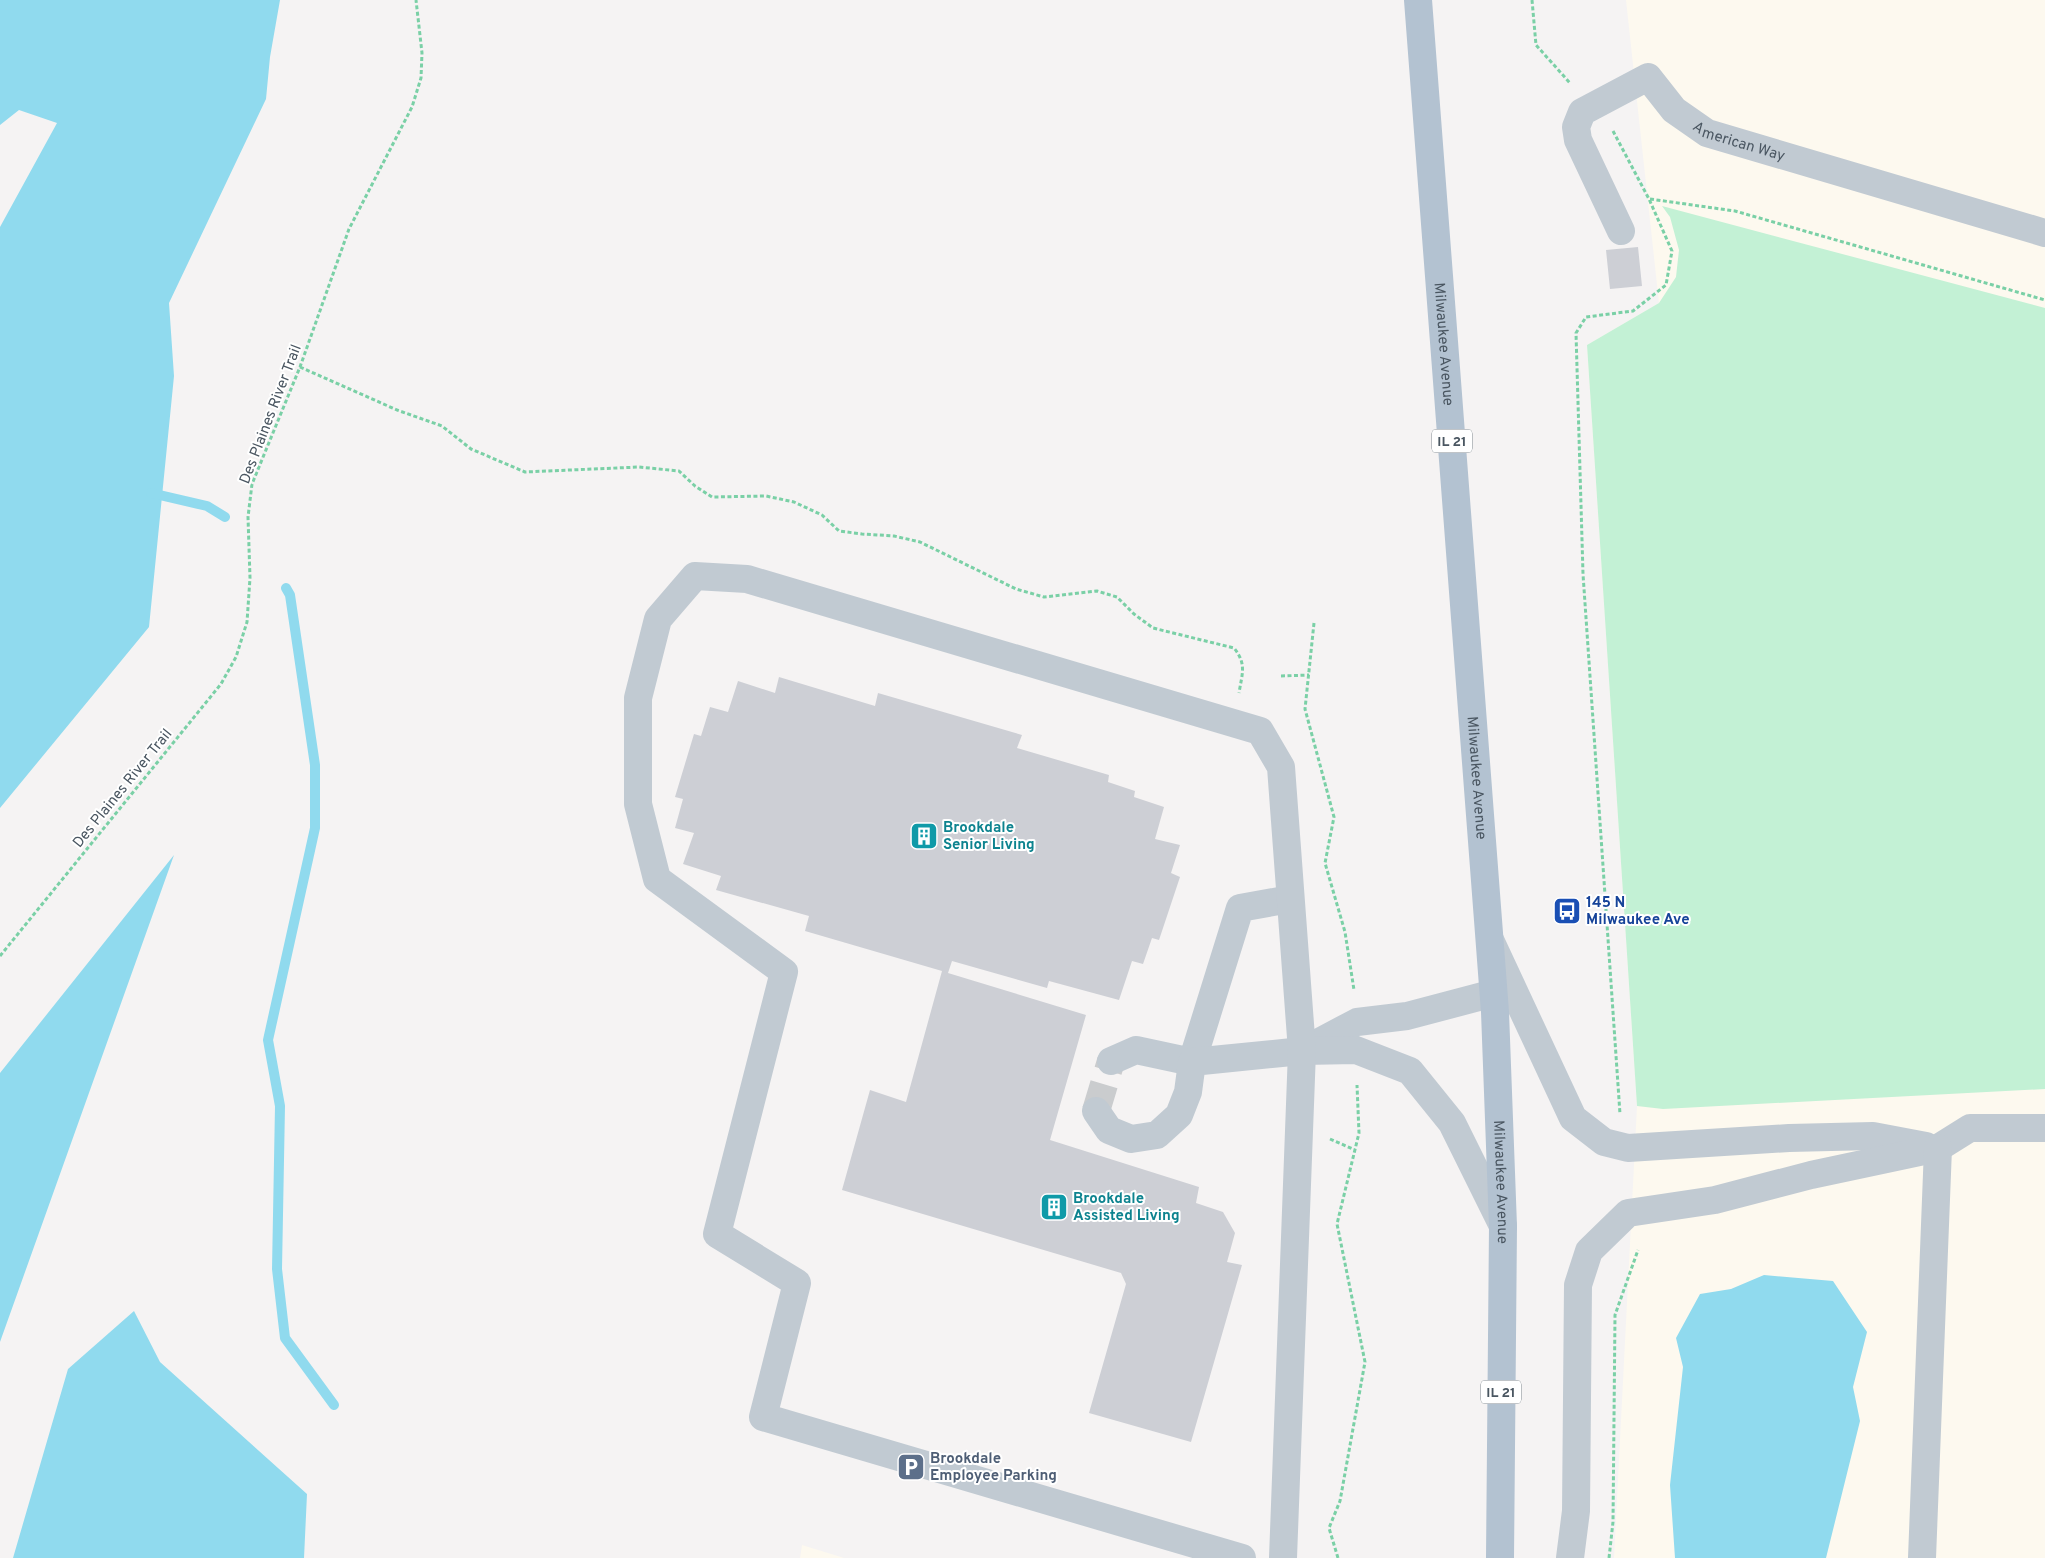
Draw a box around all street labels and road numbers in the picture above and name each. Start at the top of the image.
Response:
street label: American Way [1688,118,1787,167]
street label: Milwaukee Avenue [1429,282,1457,407]
street label: Des Plaines River Trail [236,342,307,487]
road number: IL 21 [1432,430,1472,452]
street label: Milwaukee Avenue [1462,715,1490,840]
street label: Des Plaines River Trail [69,726,177,852]
street label: Milwaukee Avenue [1488,1120,1511,1244]
road number: IL 21 [1481,1380,1521,1404]

